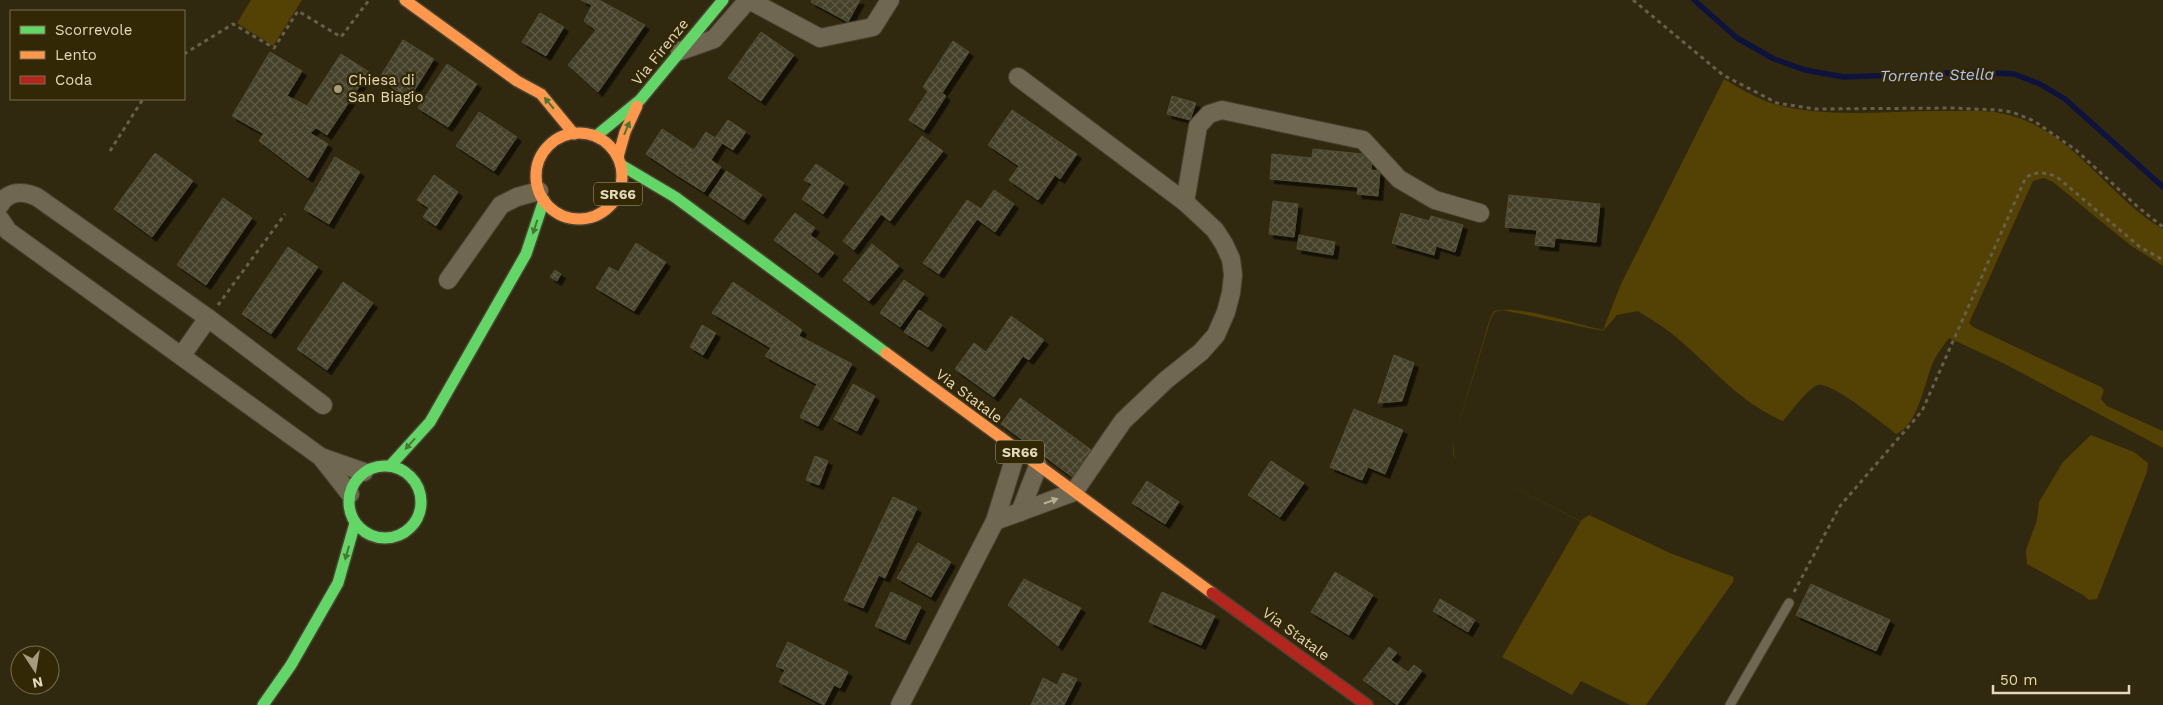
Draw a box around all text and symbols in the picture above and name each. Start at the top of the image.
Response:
legend [10,10,185,100]
street label: Via Firenze [628,15,692,89]
text: Scorrevole [55,21,133,39]
text: Lento [55,46,97,64]
water label: Torrente Stella [1880,64,1995,85]
text: Coda [55,71,93,89]
place label: Chiesa di San Biagio [348,71,424,106]
marker: Chiesa di San Biagio [332,83,344,95]
one-way arrow [543,97,554,110]
one-way arrow [624,121,632,135]
road number: SR66 [594,182,642,205]
one-way arrow [531,220,539,235]
street label: Via Statale [932,365,1006,427]
one-way arrow [404,438,416,450]
road number: SR66 [996,441,1044,464]
one-way arrow [1044,497,1059,505]
one-way arrow [342,545,350,560]
street label: Via Statale [1259,603,1333,665]
north arrow [10,645,60,695]
scale bar [1993,662,2129,694]
text: 50 m [2000,671,2037,689]
text: N [31,674,44,692]

